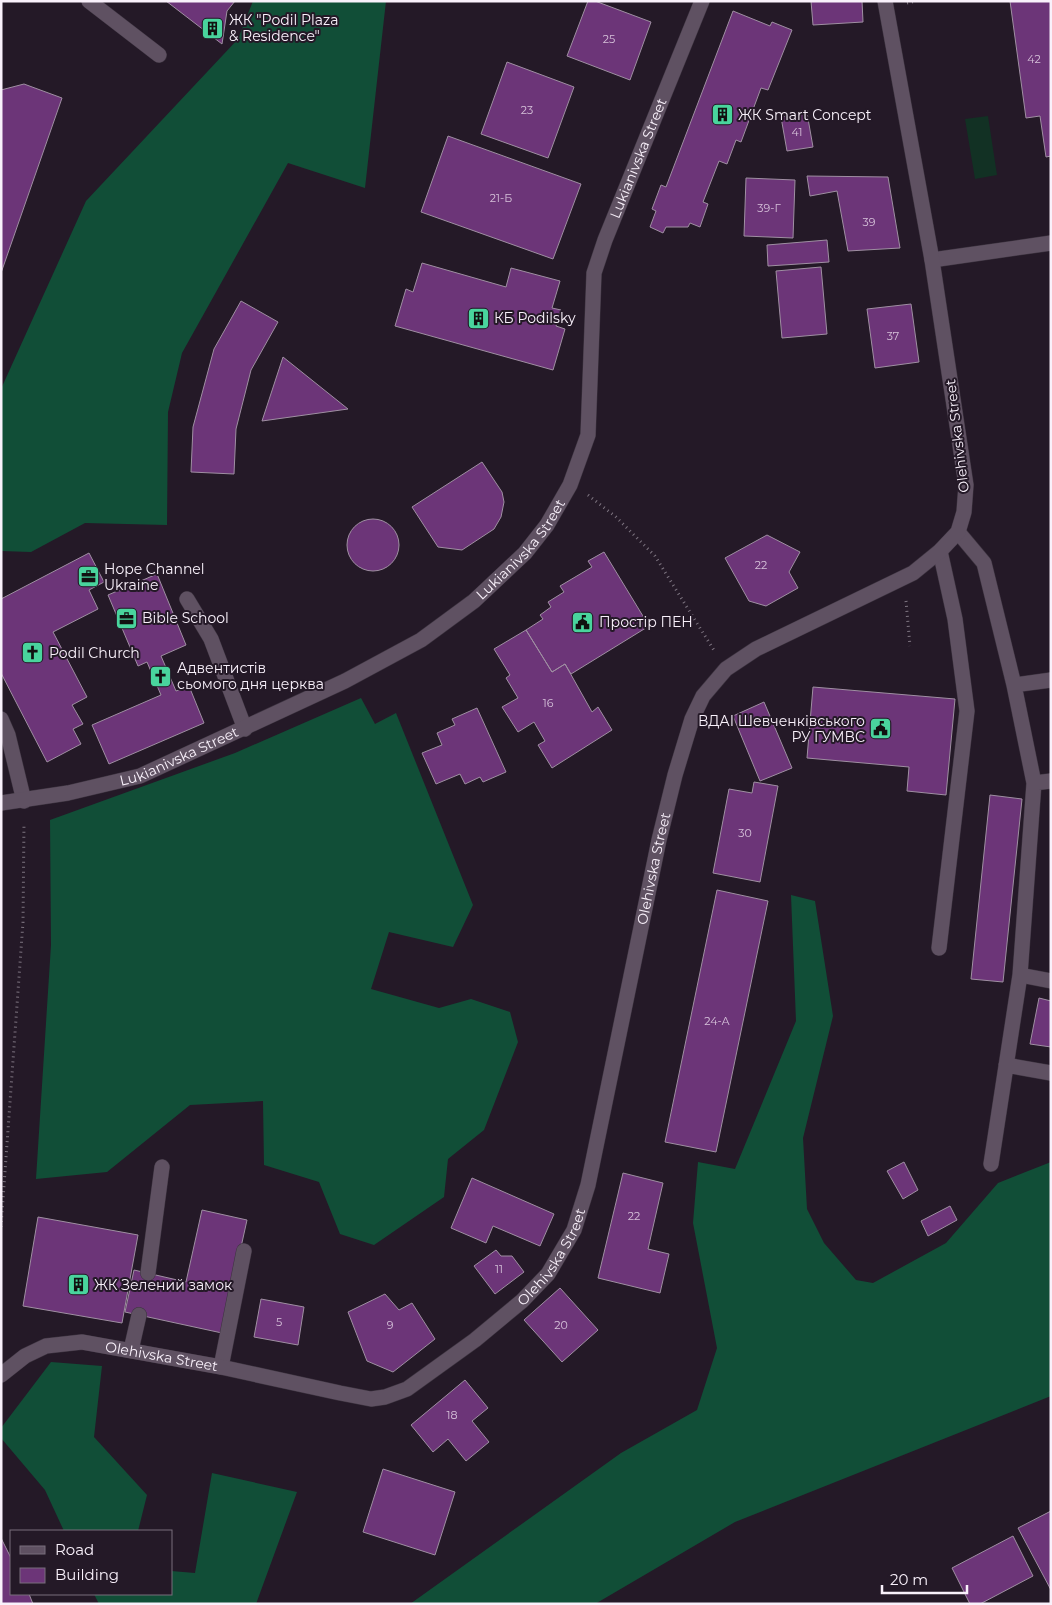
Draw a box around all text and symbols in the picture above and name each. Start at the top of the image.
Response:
place label: ЖК "Podil Plaza & Residence" [229,11,338,45]
building icon: ЖК "Podil Plaza & Residence" [201,16,225,40]
house number: 25 [603,32,615,46]
house number: 42 [1027,52,1041,66]
street label: Lukianivska Street [606,95,671,221]
house number: 23 [521,103,533,117]
building icon: ЖК Smart Concept [710,103,734,127]
place label: ЖК Smart Concept [738,106,872,124]
house number: 41 [792,125,802,139]
house number: 21-Б [490,191,512,205]
house number: 39-Г [757,201,781,215]
house number: 39 [863,215,876,229]
building icon: КБ Podilsky [466,306,490,330]
place label: КБ Podilsky [494,309,576,327]
house number: 37 [887,329,899,343]
street label: Olehivska Street [941,378,973,494]
street label: Lukianivska Street [472,495,569,603]
house number: 22 [755,558,767,572]
place label: Hope Channel Ukraine [104,560,205,594]
office icon: Hope Channel Ukraine [76,565,100,589]
office icon: Bible School [114,606,138,630]
place label: Bible School [142,609,229,627]
public building icon: Простір ПЕН [571,610,595,634]
place label: Простір ПЕН [599,613,693,631]
church icon: Podil Church [21,641,45,665]
place label: Podil Church [49,644,140,662]
place label: Адвентистів сьомого дня церква [177,659,324,693]
church icon: Адвентистів сьомого дня церква [149,664,173,688]
house number: 16 [543,696,554,710]
place label: ВДАІ Шевченківського РУ ГУМВС [698,712,865,746]
public building icon: ВДАІ Шевченківського РУ ГУМВС [869,717,893,741]
street label: Lukianivska Street [118,723,241,790]
street label: Olehivska Street [633,810,675,926]
house number: 30 [738,826,752,840]
house number: 24-А [704,1014,731,1028]
street label: Olehivska Street [513,1206,589,1310]
house number: 22 [628,1209,640,1223]
house number: 11 [495,1262,503,1276]
building icon: ЖК Зелений замок [66,1273,90,1297]
place label: ЖК Зелений замок [94,1276,232,1294]
house number: 5 [276,1315,282,1329]
house number: 9 [387,1318,394,1332]
house number: 20 [554,1318,568,1332]
street label: Olehivska Street [104,1337,220,1375]
house number: 18 [447,1408,458,1422]
legend [10,1530,172,1595]
text: Road [55,1540,94,1559]
scale bar [882,1562,967,1594]
text: Building [55,1565,119,1584]
text: 20 m [890,1570,928,1589]

